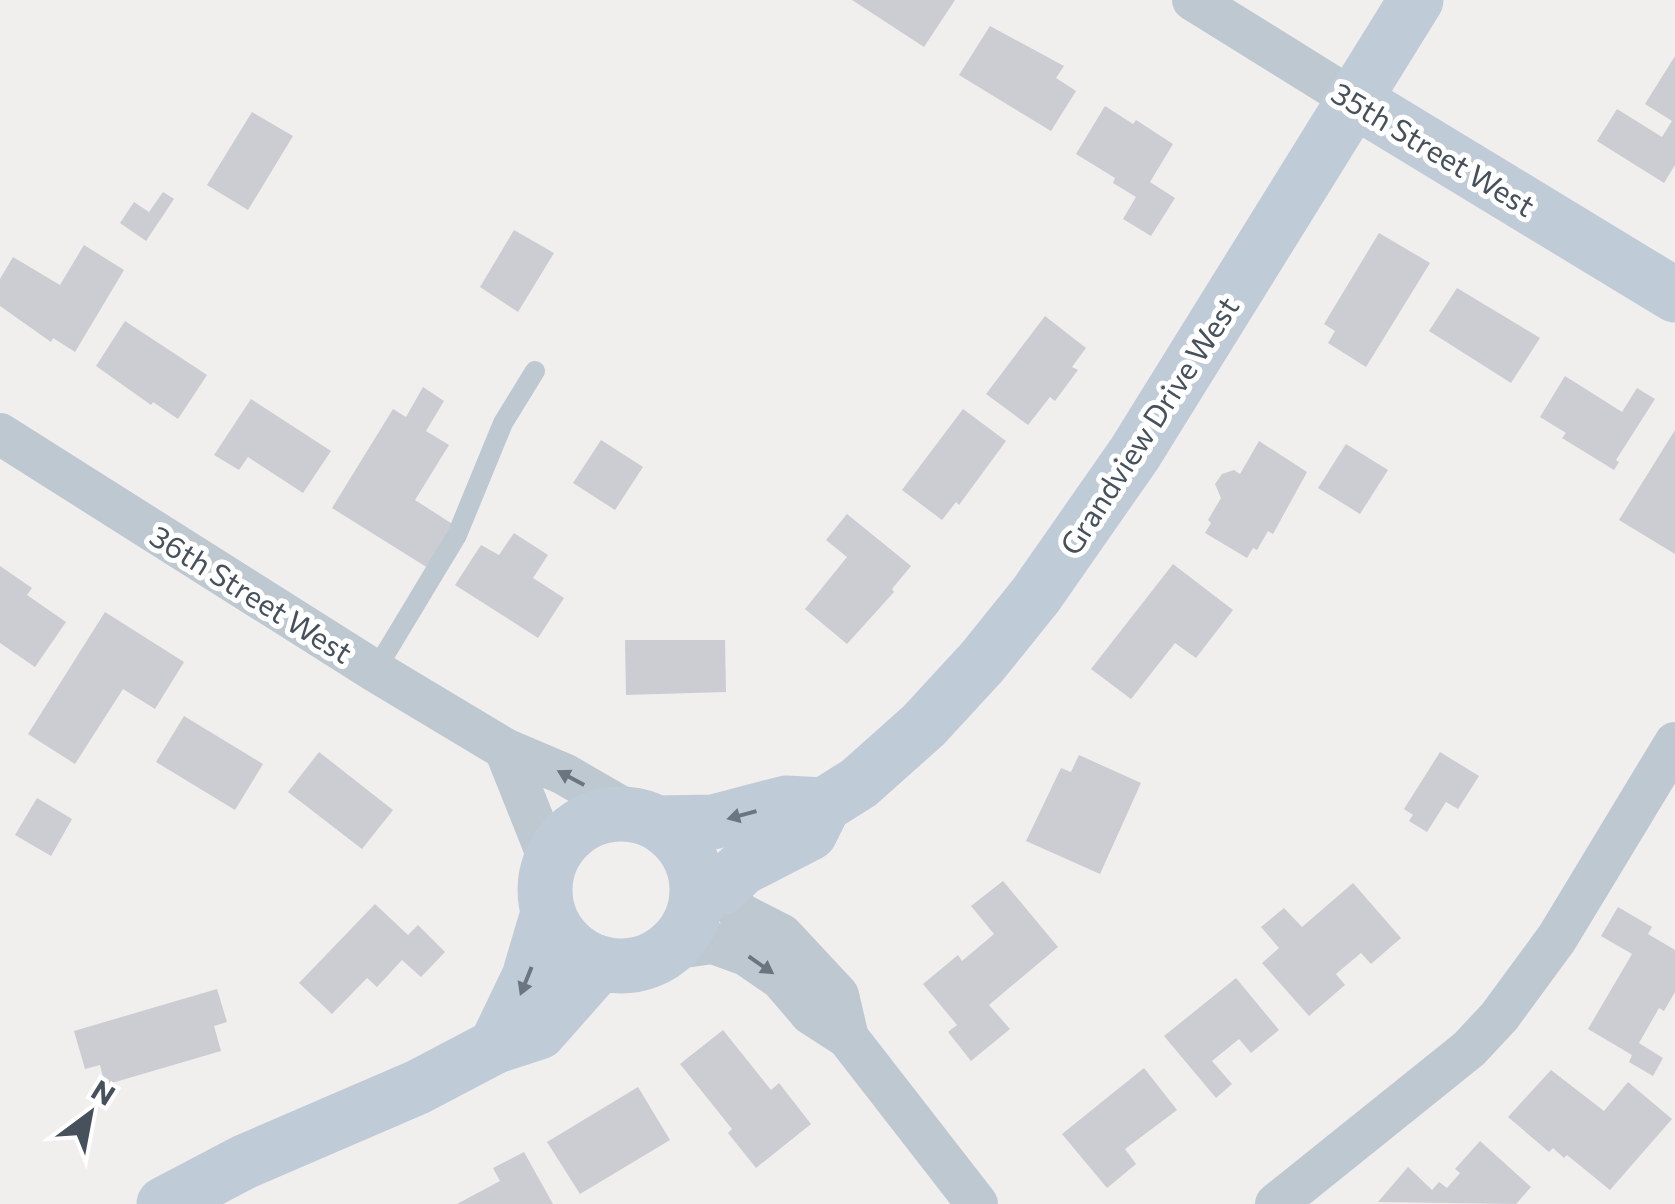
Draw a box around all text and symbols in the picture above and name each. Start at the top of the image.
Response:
street label: 35th Street West [1326,73,1542,223]
street label: Grandview Drive West [1051,289,1245,561]
street label: 36th Street West [144,516,360,670]
one-way arrow [557,770,585,788]
one-way arrow [726,807,757,823]
one-way arrow [748,955,775,974]
one-way arrow [517,966,533,996]
north arrow [40,1064,140,1164]
text: N [86,1072,122,1112]

